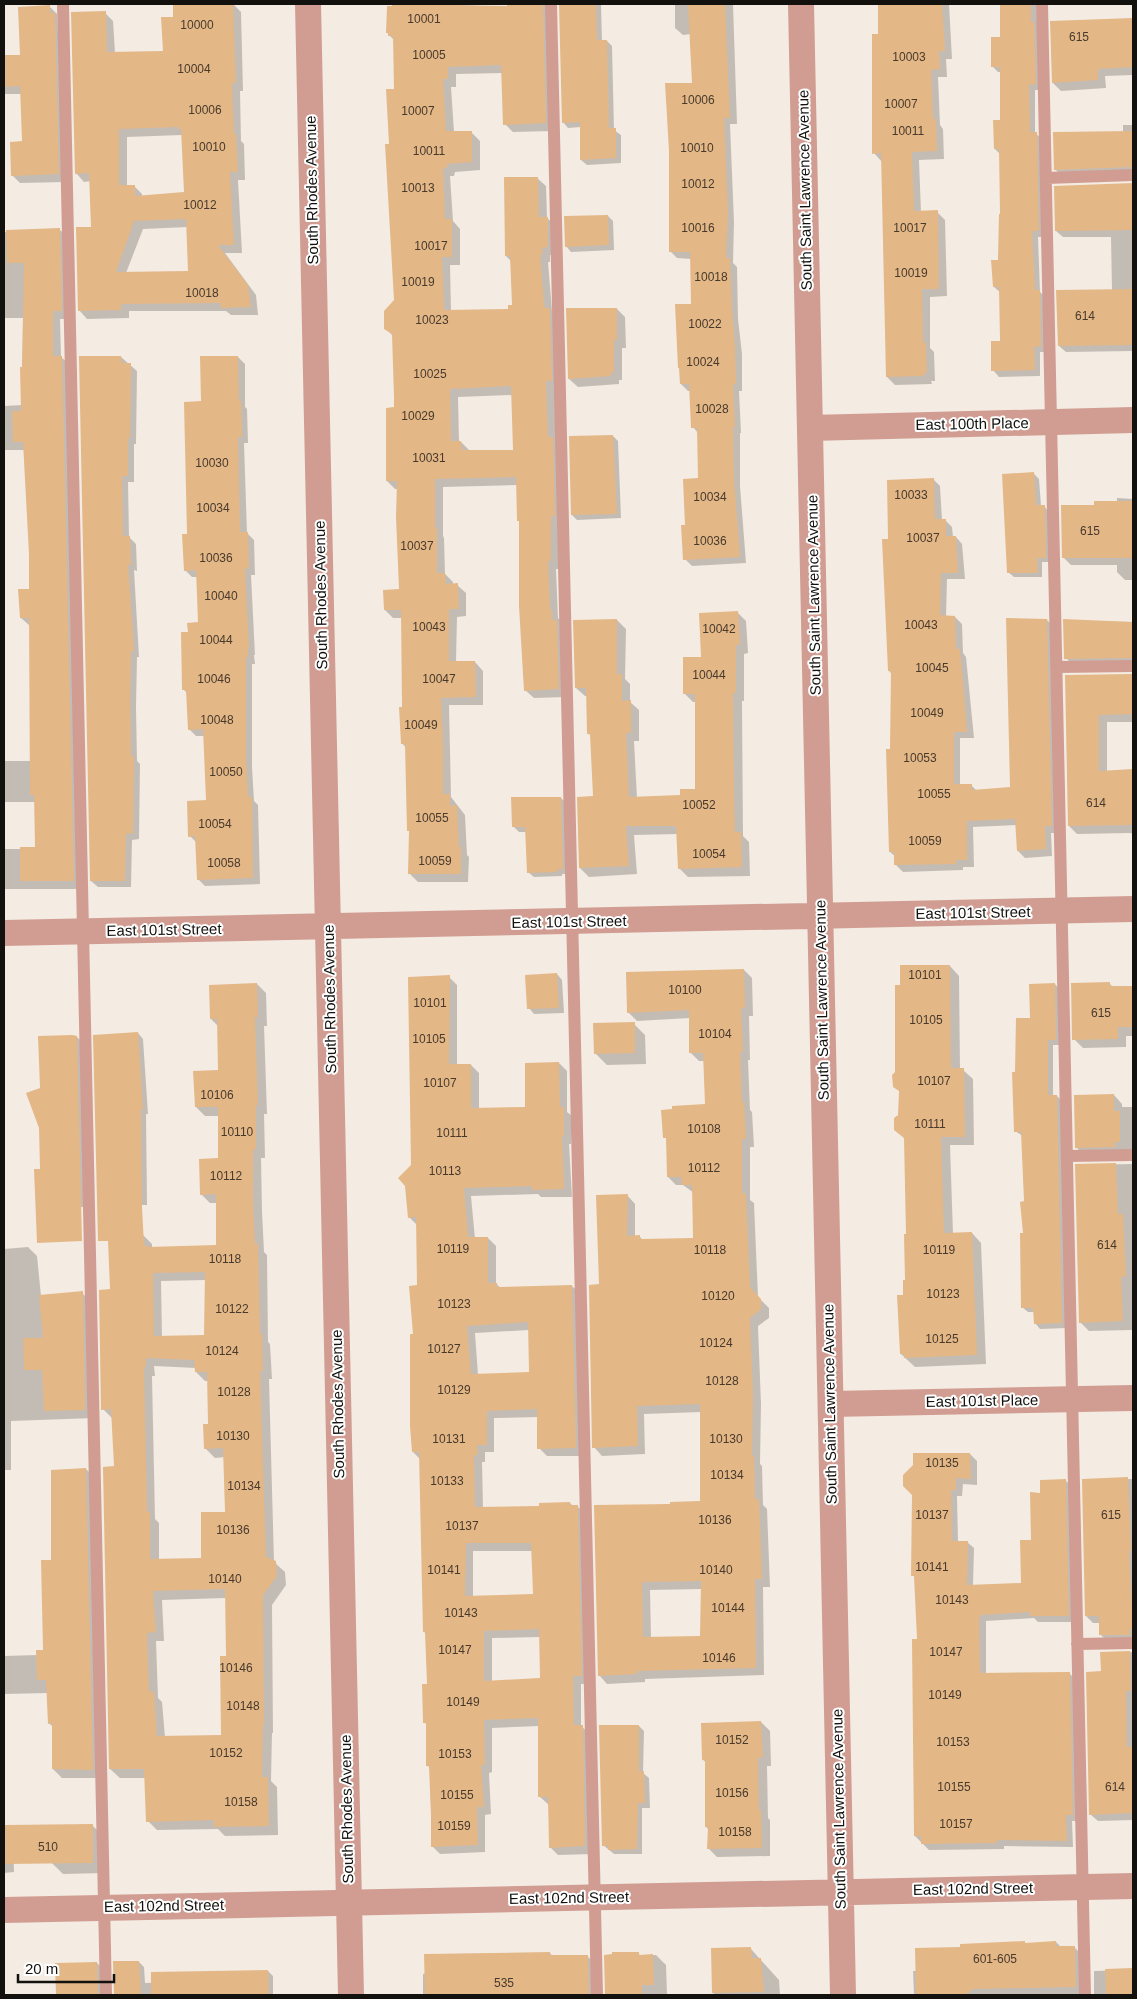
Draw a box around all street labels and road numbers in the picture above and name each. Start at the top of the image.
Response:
street label: South Saint Lawrence Avenue [794,90,815,291]
street label: South Rhodes Avenue [302,115,321,265]
street label: East 100th Place [915,414,1029,433]
street label: South Saint Lawrence Avenue [803,495,824,696]
street label: South Rhodes Avenue [311,520,330,670]
street label: South Saint Lawrence Avenue [811,900,832,1101]
street label: East 101st Street [915,903,1031,922]
street label: East 101st Street [511,912,627,931]
street label: East 101st Street [106,920,222,939]
street label: South Rhodes Avenue [320,924,339,1074]
street label: South Saint Lawrence Avenue [819,1304,840,1505]
street label: South Rhodes Avenue [328,1329,347,1479]
street label: East 101st Place [926,1391,1038,1410]
street label: South Saint Lawrence Avenue [828,1709,849,1910]
street label: South Rhodes Avenue [337,1734,356,1884]
street label: East 102nd Street [913,1879,1034,1898]
street label: East 102nd Street [509,1888,630,1907]
street label: East 102nd Street [104,1896,225,1915]

